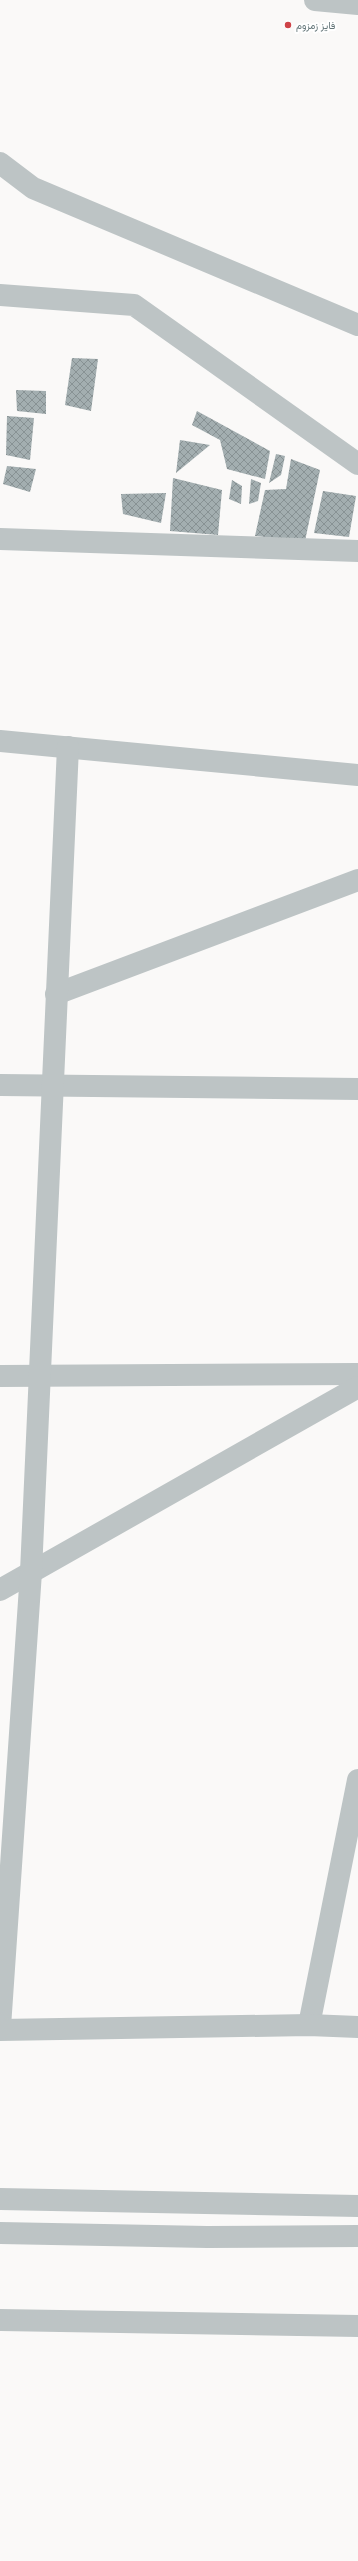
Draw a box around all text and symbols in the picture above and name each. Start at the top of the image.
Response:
place label: فايز زمزوم [296,19,336,32]
marker: فايز زمزوم [283,20,293,30]

